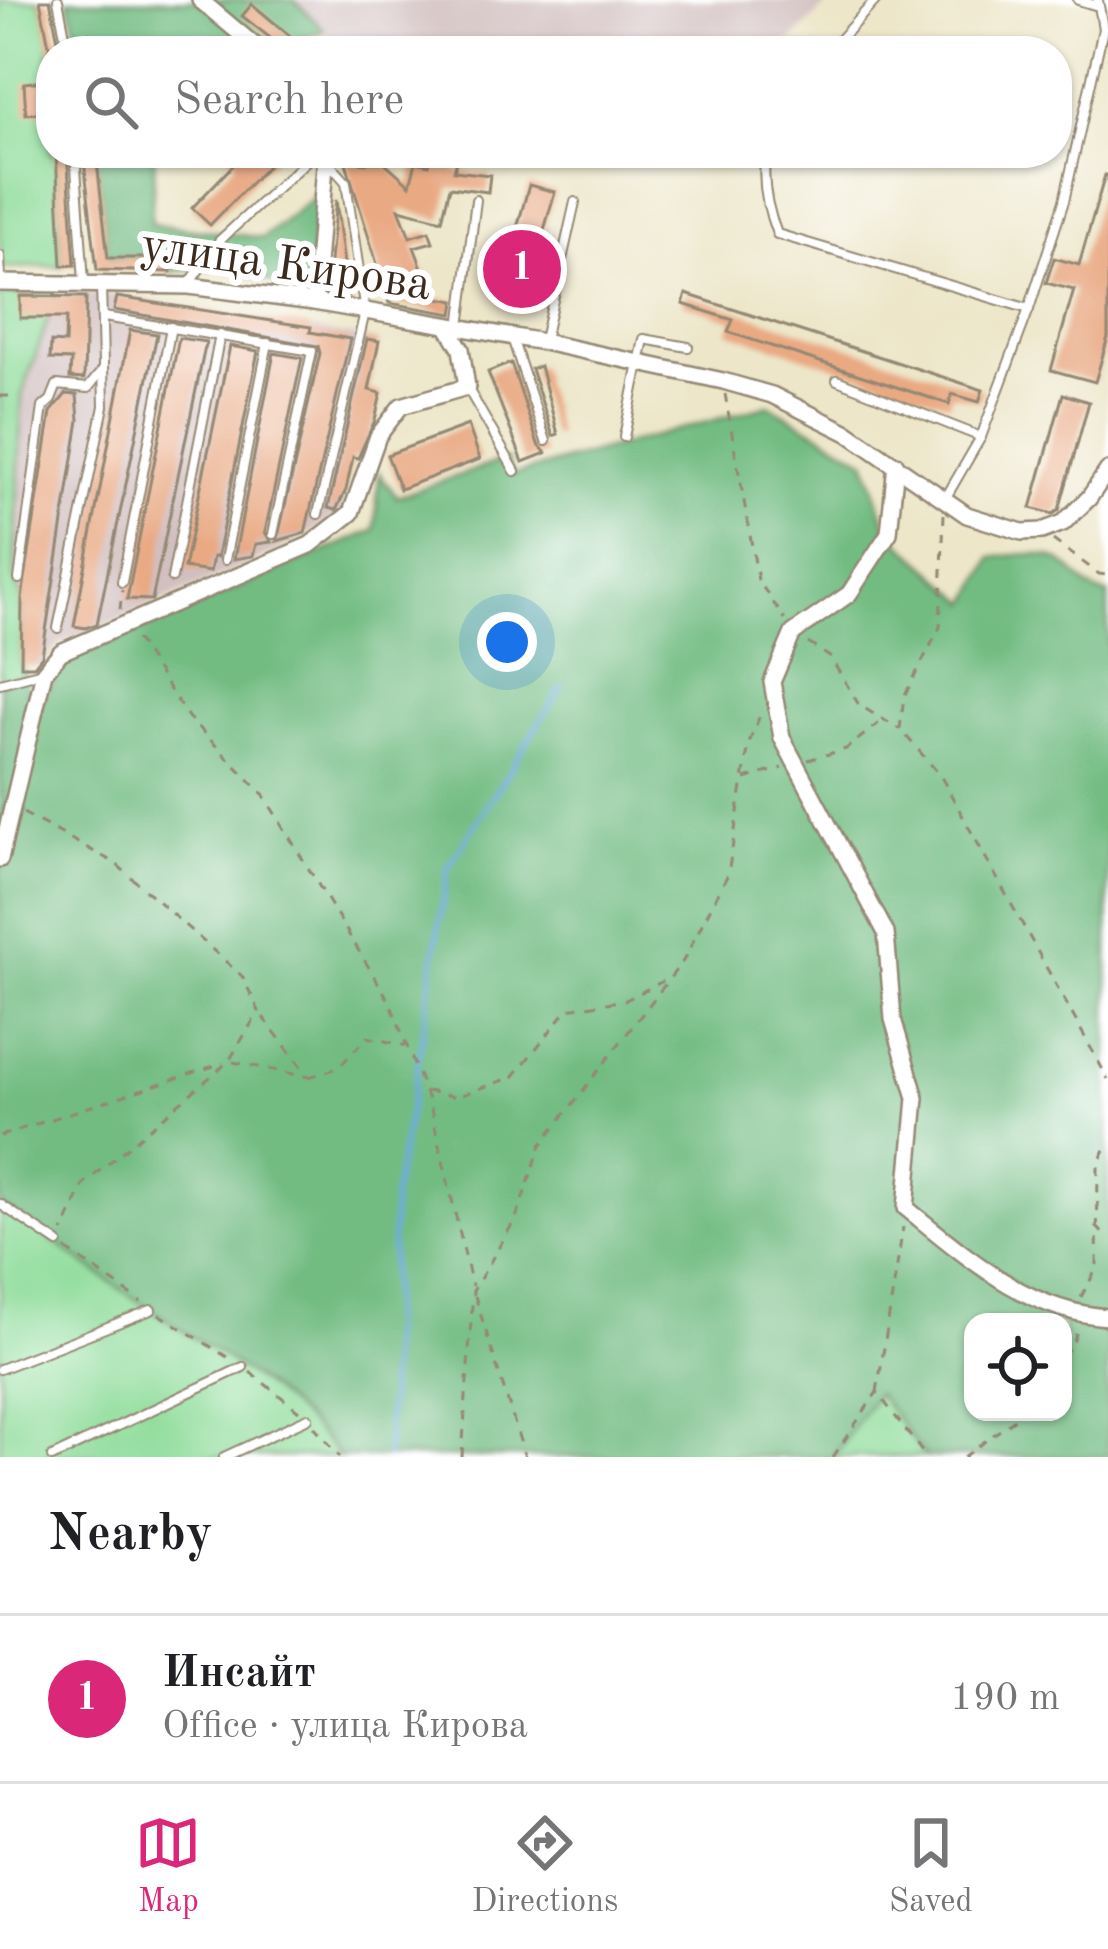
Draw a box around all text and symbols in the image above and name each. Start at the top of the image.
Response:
search box [36,36,1072,168]
icon: search [78,69,144,135]
text: Search here [174,79,404,124]
street label: улица Кирова [138,222,434,310]
pin: 1 [483,224,561,314]
your location [477,612,537,672]
map controls [964,1313,1072,1421]
button: locate [964,1313,1072,1421]
text: Nearby [48,1510,213,1561]
text: Инсайт [162,1652,316,1697]
text: 1 [76,1679,98,1718]
text: 190 m [950,1679,1060,1718]
text: Office · улица Кирова [162,1707,528,1746]
tab: Map [135,1810,201,1923]
tab: Directions [472,1810,618,1923]
tab: Saved [889,1810,973,1923]

